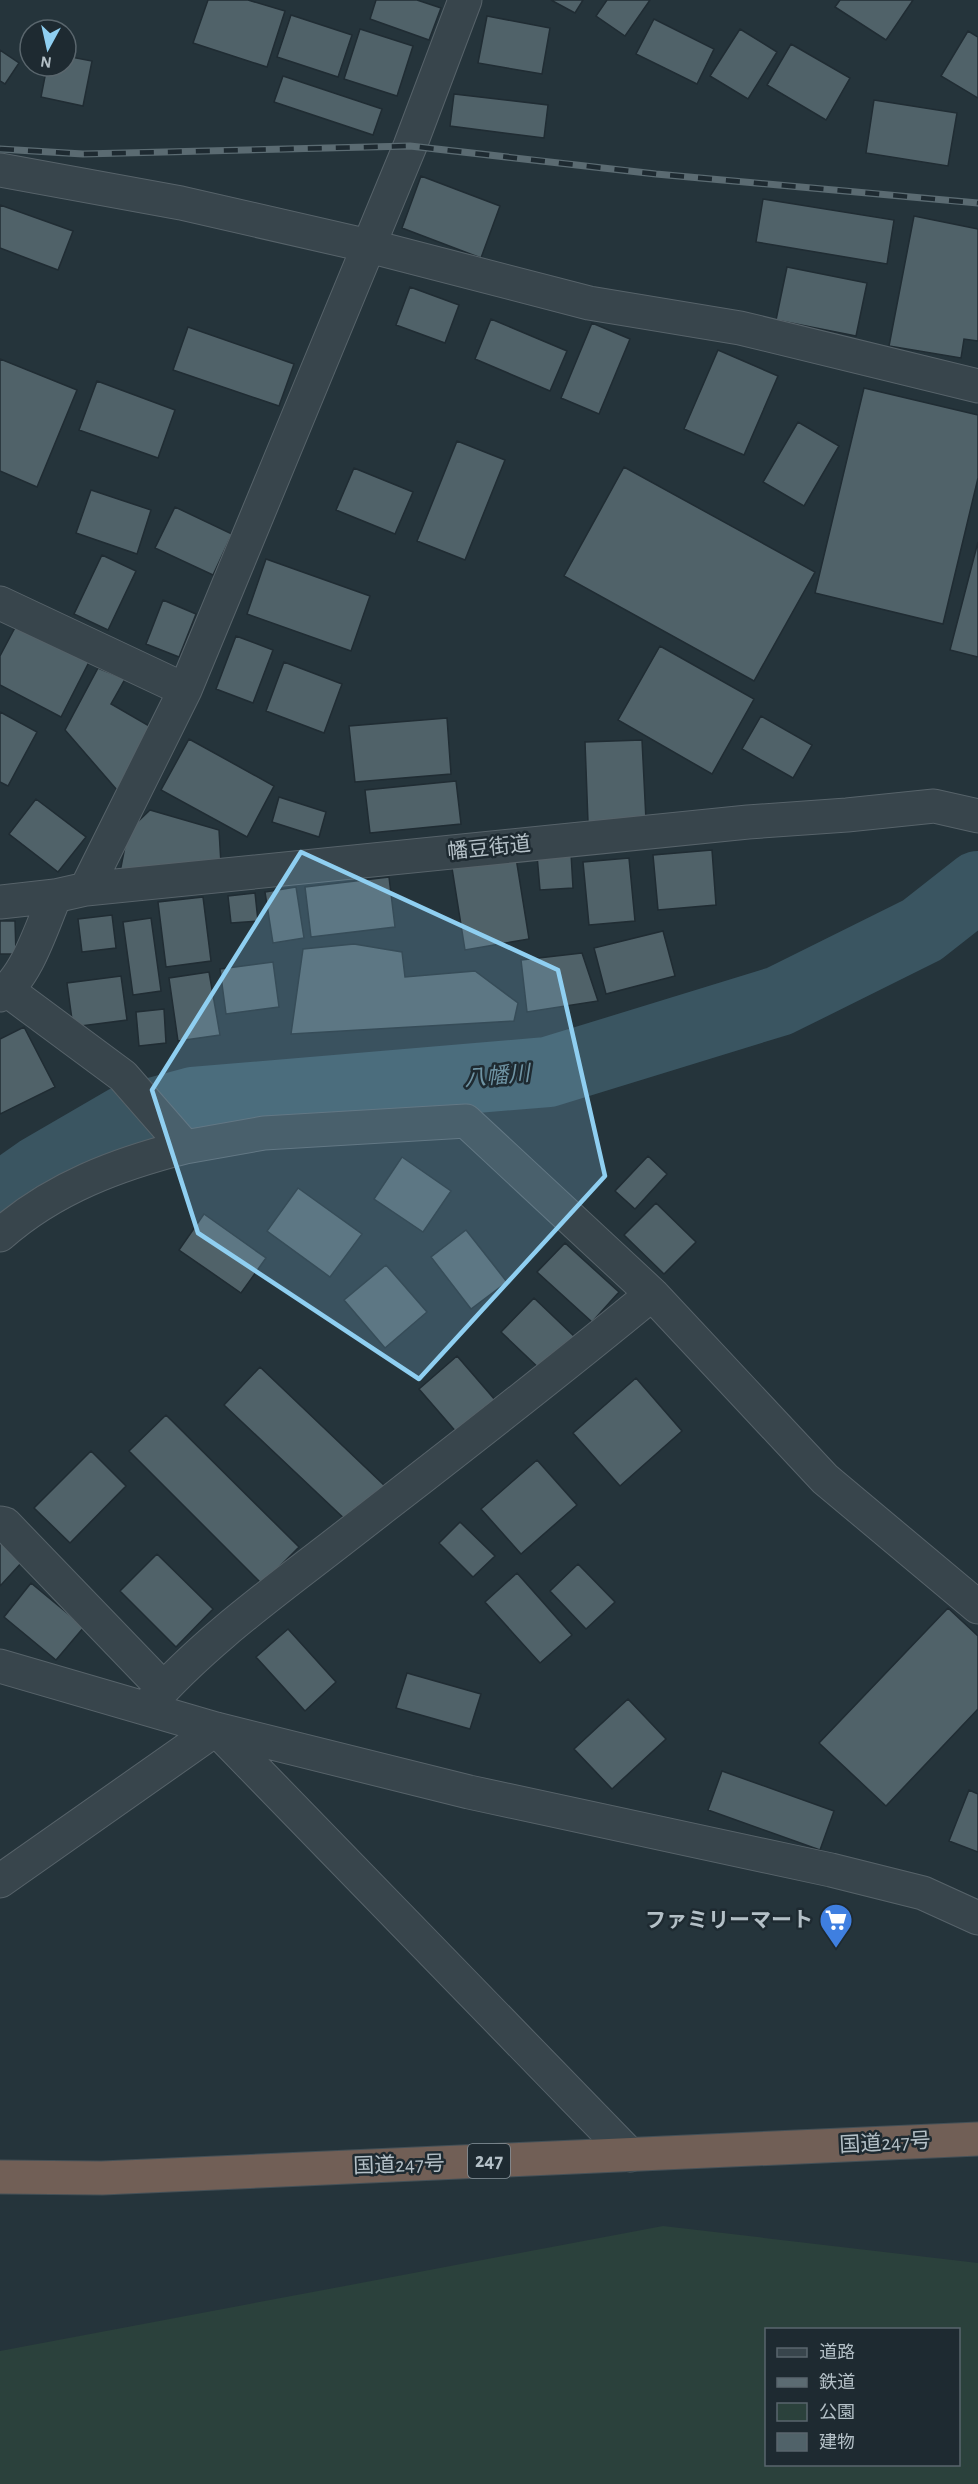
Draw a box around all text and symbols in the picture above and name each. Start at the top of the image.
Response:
north arrow [18,18,78,78]
text: N [39,53,53,71]
street label: 幡豆街道 [446,832,532,863]
water label: 八幡川 [463,1061,533,1090]
supermarket icon: ファミリーマート [818,1902,854,1949]
place label: ファミリーマート [645,1910,813,1931]
street label: 国道247号 [839,2129,931,2156]
road number: 247 [468,2144,510,2178]
street label: 国道247号 [353,2152,445,2177]
legend [765,2328,960,2466]
text: 道路 [819,2342,855,2362]
text: 鉄道 [819,2372,855,2392]
text: 公園 [819,2403,855,2422]
text: 建物 [819,2432,855,2452]

